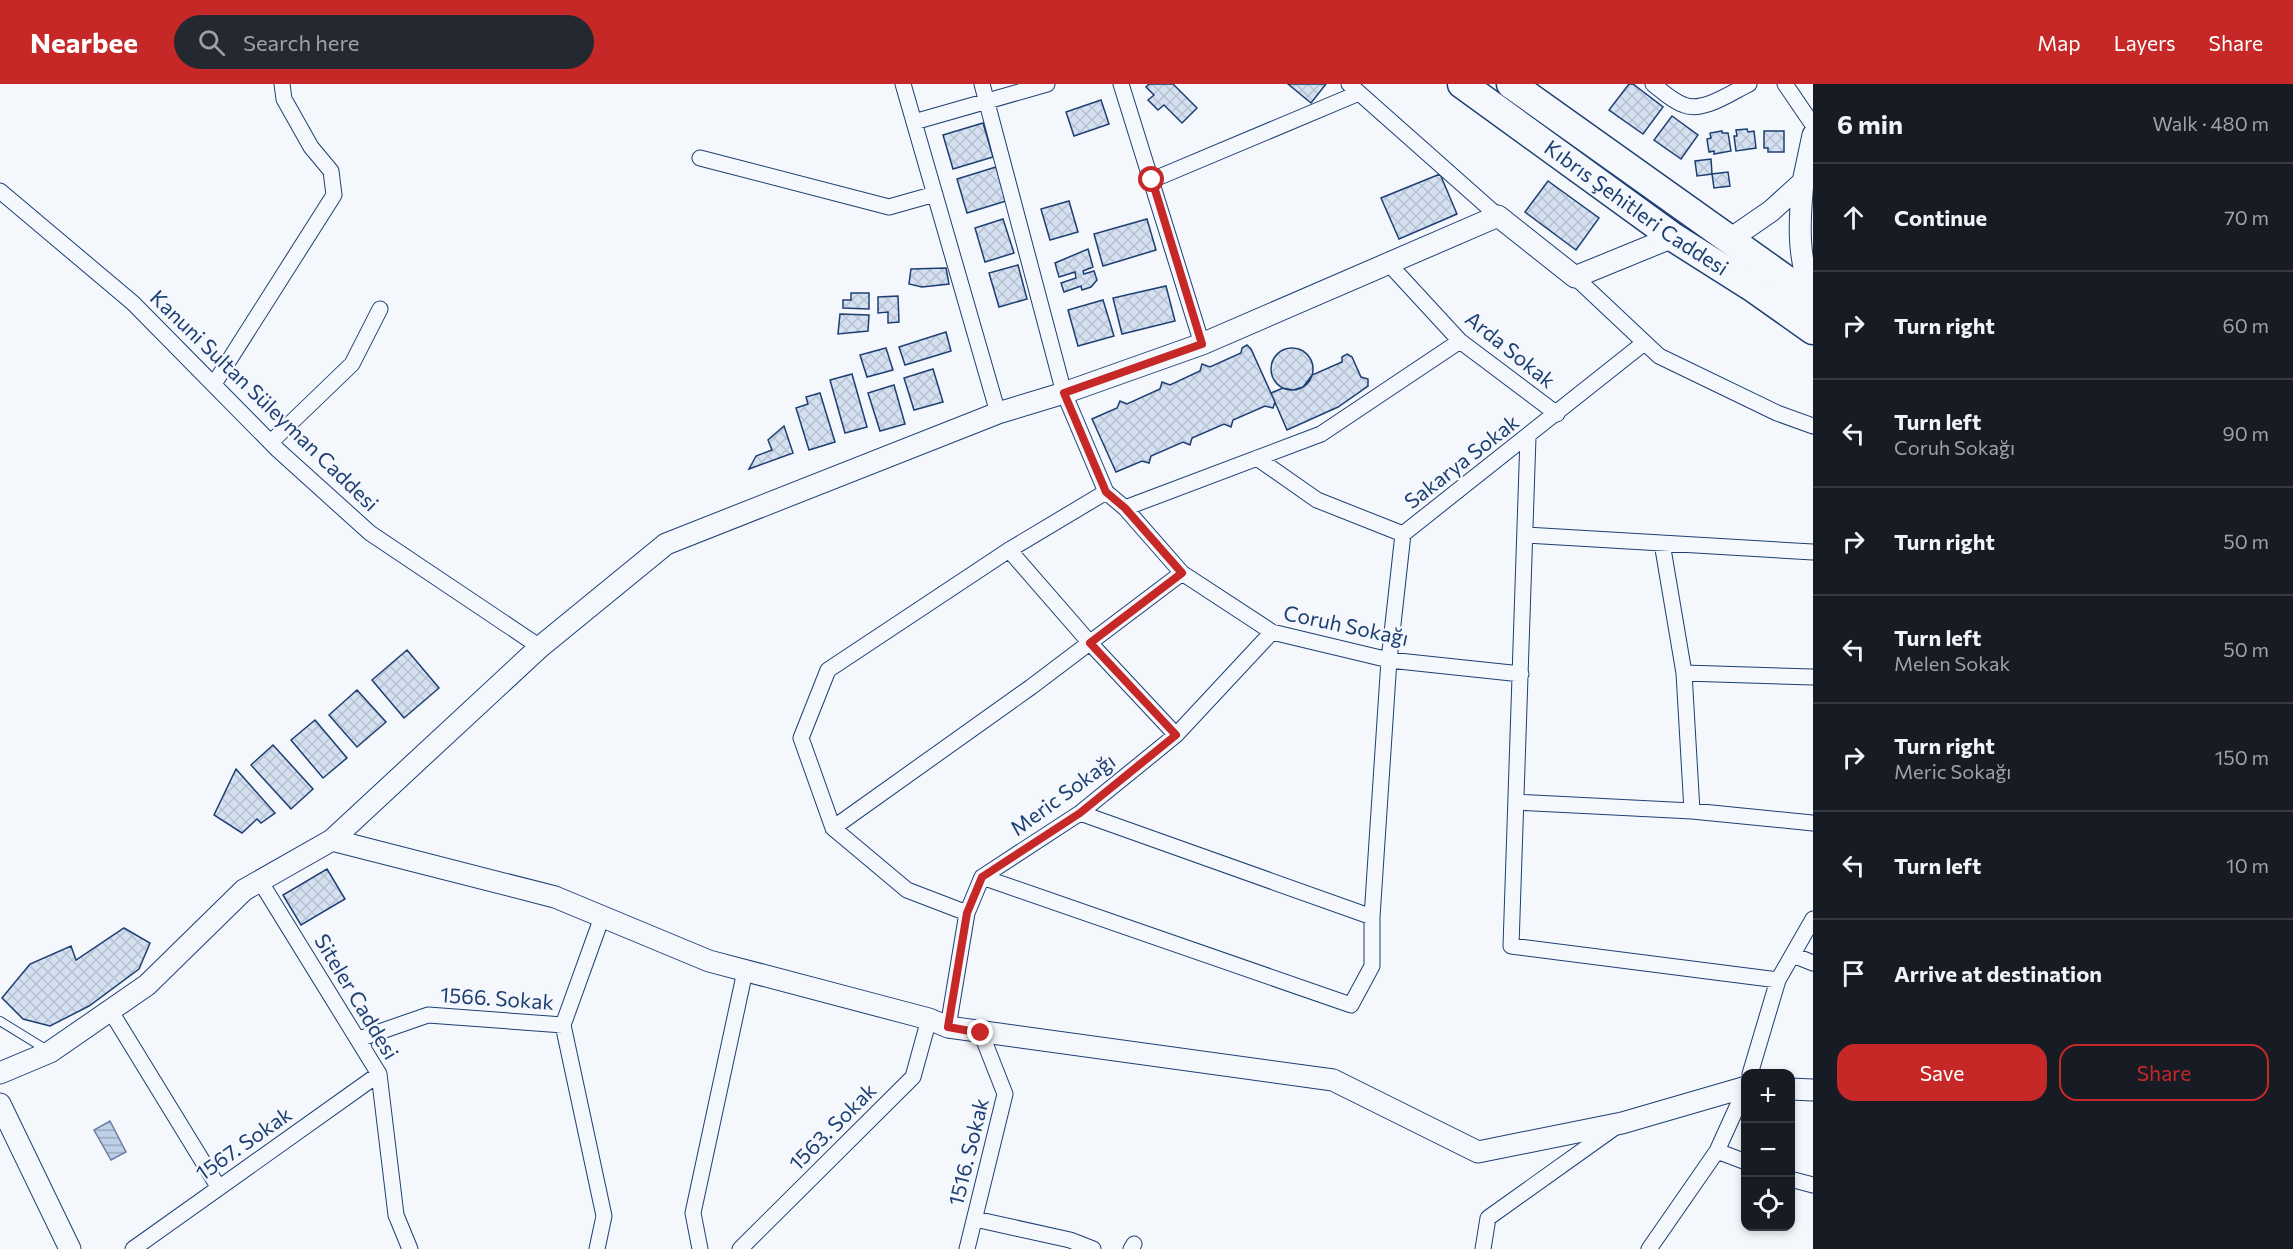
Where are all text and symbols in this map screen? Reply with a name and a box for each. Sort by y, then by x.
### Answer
search box [174,15,594,69]
text: Nearbee [30,25,138,59]
icon: search [195,26,228,59]
text: Search here [243,29,359,56]
text: Map [2037,30,2081,55]
text: Layers [2114,30,2176,55]
text: Share [2209,30,2263,55]
text: 6 min [1837,108,1903,139]
text: Walk · 480 m [2152,111,2269,135]
street label: Kıbrıs Şehitleri Caddesi [1540,134,1733,280]
route start [1138,166,1164,192]
icon: ahead [1837,201,1870,234]
text: Continue [1894,204,1987,231]
text: 70 m [2224,205,2269,229]
street label: Kanuni Sultan Süleyman Caddesi [146,284,384,516]
street label: Arda Sokak [1461,305,1561,393]
icon: right [1837,309,1870,342]
text: Turn right [1894,312,1995,339]
text: 60 m [2223,313,2269,337]
street label: Sakarya Sokak [1399,408,1523,513]
text: Turn left [1894,408,1981,435]
icon: left [1837,417,1870,450]
text: 90 m [2223,421,2269,445]
text: Coruh Sokağı [1894,435,2015,459]
icon: right [1837,525,1870,558]
text: Turn right [1894,528,1995,555]
text: 50 m [2223,529,2269,553]
street label: Coruh Sokağı [1282,599,1411,650]
text: Turn left [1894,624,1981,651]
icon: left [1837,633,1870,666]
text: 50 m [2223,637,2269,661]
text: Melen Sokak [1894,651,2010,675]
text: Turn right [1894,732,1995,759]
icon: right [1837,741,1870,774]
text: 150 m [2215,745,2269,769]
street label: Meric Sokağı [1005,747,1119,840]
text: Meric Sokağı [1894,759,2011,783]
icon: left [1837,849,1870,882]
text: Turn left [1894,852,1981,879]
text: 10 m [2226,853,2269,877]
street label: Siteler Caddesi [310,929,404,1063]
icon: arrive [1837,957,1870,990]
text: Arrive at destination [1894,960,2102,987]
street label: 1566. Sokak [439,981,555,1014]
route end [967,1019,993,1045]
button: Save [1837,1044,2047,1101]
button: Share [2059,1044,2269,1101]
map controls [1741,1069,1795,1231]
button: + [1741,1069,1795,1123]
street label: 1563. Sokak [783,1077,881,1175]
street label: 1516. Sokak [942,1095,993,1208]
street label: 1567. Sokak [191,1101,296,1185]
button: − [1741,1123,1795,1177]
button: locate [1741,1177,1795,1231]

